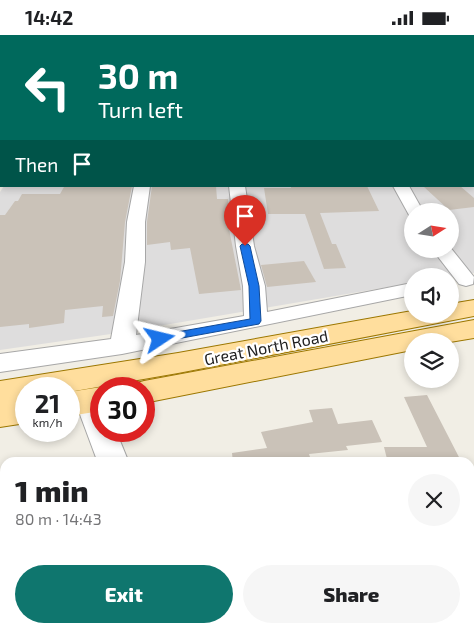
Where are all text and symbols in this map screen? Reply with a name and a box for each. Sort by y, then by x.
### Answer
text: 14:42 [25,6,73,29]
text: 30 m [98,54,178,96]
icon: left [15,55,80,120]
text: Turn left [98,96,183,122]
icon: arrive [68,150,96,178]
text: Then [15,153,58,176]
pin [224,195,266,246]
icon: arrive [231,202,259,230]
north arrow [404,203,459,257]
map controls [404,203,459,388]
button: sound [404,268,459,323]
position arrow [133,312,185,364]
street label: Great North Road [202,326,330,368]
button: layers [404,333,459,388]
speed limit sign: 30 [90,377,155,442]
text: 21 [35,388,60,418]
text: km/h [33,415,62,429]
text: 1 min [15,472,89,508]
button: close [408,474,460,526]
text: 80 m · 14:43 [15,509,102,528]
button: Exit [15,565,233,623]
button: Share [243,565,460,623]

